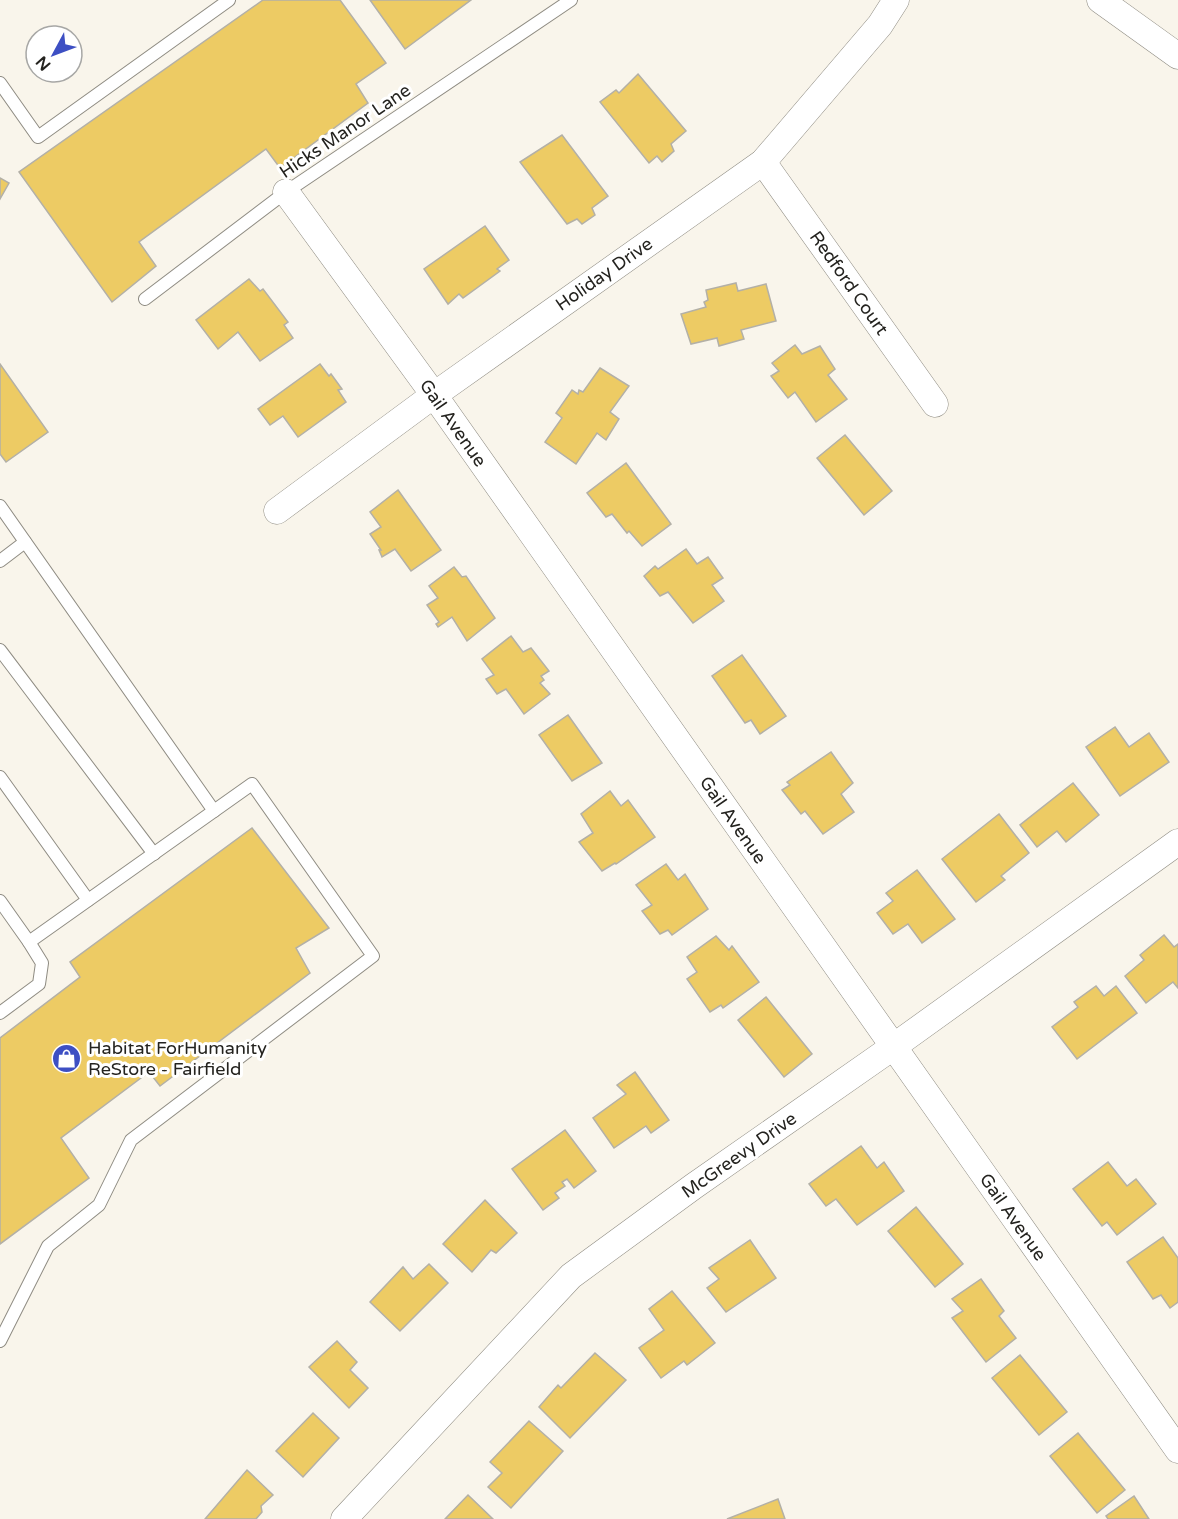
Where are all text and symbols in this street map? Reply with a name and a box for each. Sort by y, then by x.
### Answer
north arrow [24,24,84,84]
text: N [32,52,55,75]
street label: Hicks Manor Lane [275,79,415,183]
street label: Redford Court [805,227,893,339]
street label: Holiday Drive [551,233,657,315]
street label: Gail Avenue [415,375,491,471]
street label: Gail Avenue [695,772,771,868]
place label: Habitat ForHumanity ReStore - Fairfield [88,1037,267,1080]
shop icon: Habitat ForHumanity ReStore - Fairfield [51,1042,83,1074]
street label: McGreevy Drive [677,1107,801,1203]
street label: Gail Avenue [975,1169,1051,1265]

